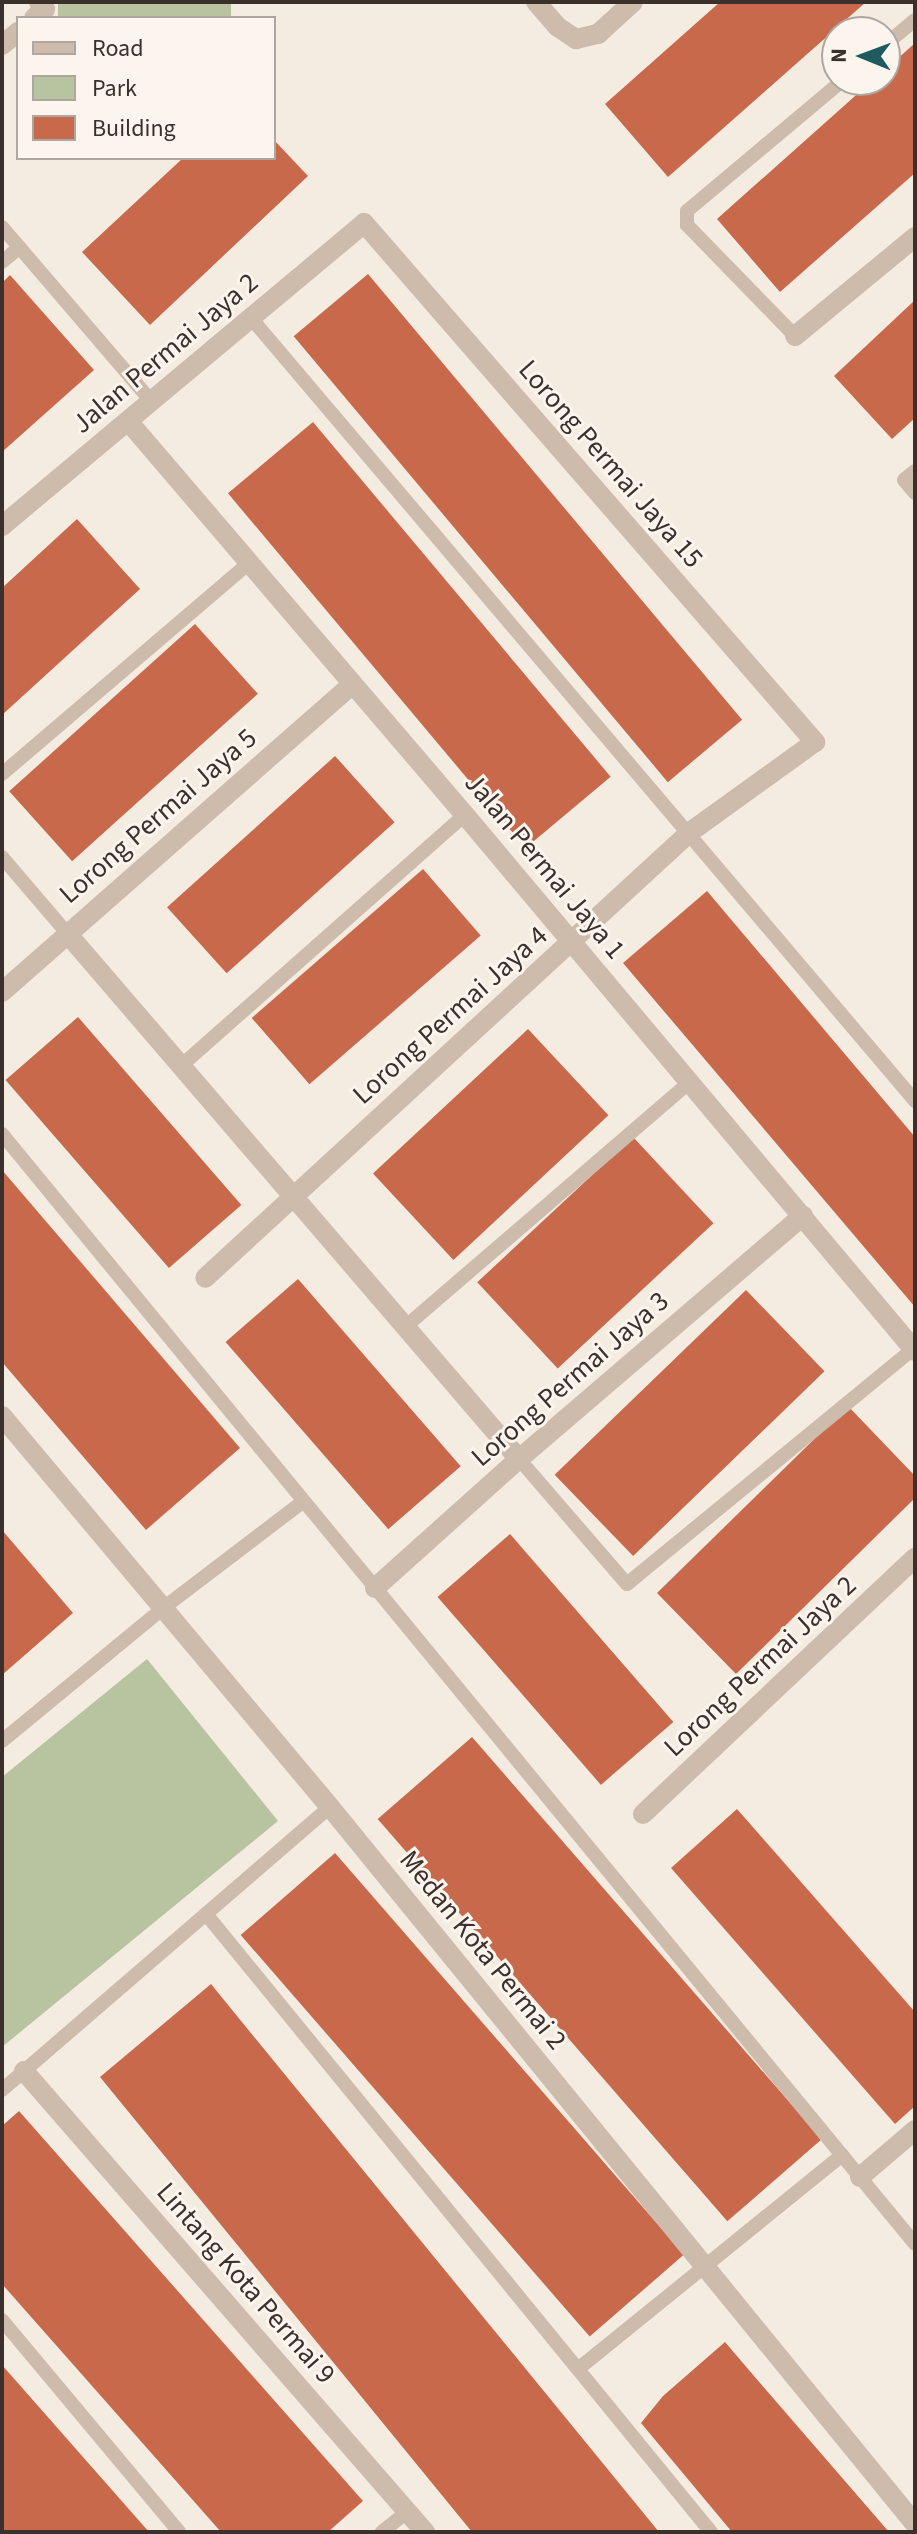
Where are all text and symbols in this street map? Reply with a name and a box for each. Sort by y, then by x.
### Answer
legend [16,16,276,160]
north arrow [821,16,901,96]
text: Road [92,31,144,66]
text: N [823,48,855,63]
text: Park [92,71,137,106]
text: Building [92,111,176,146]
street label: Jalan Permai Jaya 2 [65,266,265,440]
street label: Lorong Permai Jaya 15 [512,353,710,575]
street label: Lorong Permai Jaya 5 [53,721,263,911]
street label: Jalan Permai Jaya 1 [458,766,632,966]
street label: Lorong Permai Jaya 4 [346,919,554,1111]
street label: Lorong Permai Jaya 3 [465,1284,675,1474]
street label: Lorong Permai Jaya 2 [657,1568,863,1764]
street label: Medan Kota Permai 2 [392,1844,574,2056]
street label: Lintang Kota Permai 9 [149,2176,343,2390]

